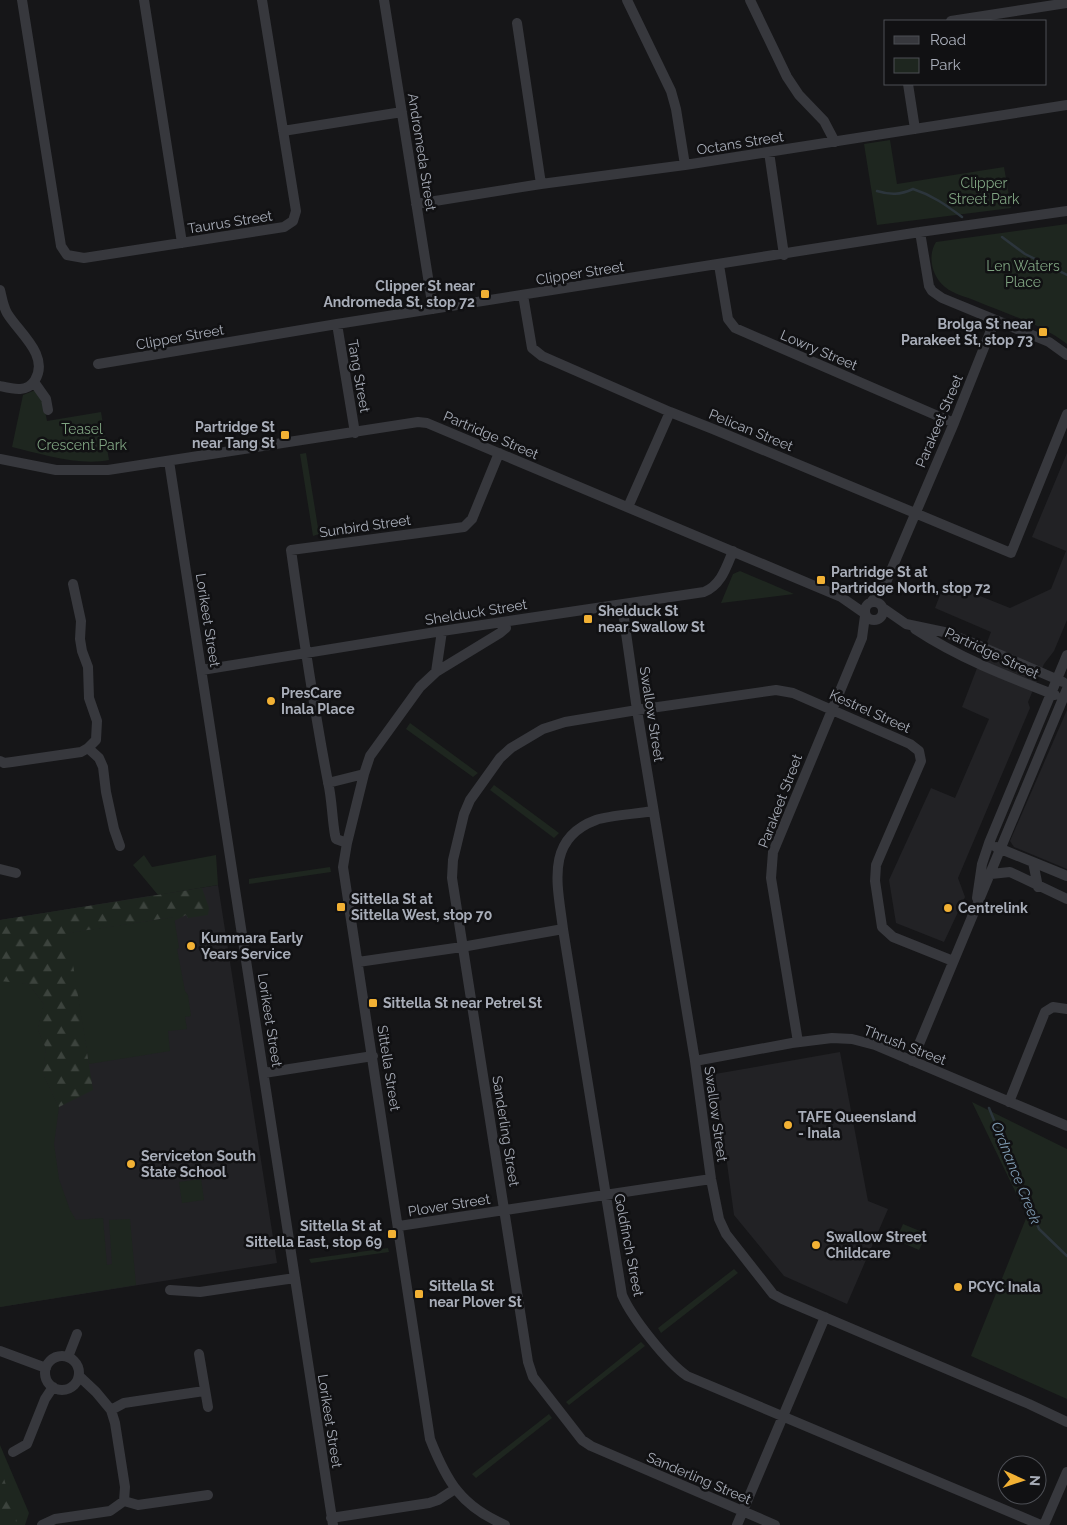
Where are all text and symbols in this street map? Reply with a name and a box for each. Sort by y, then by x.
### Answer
legend [884,20,1047,85]
text: Road [930,31,966,49]
text: Park [930,56,961,74]
street label: Andromeda Street [405,92,439,212]
street label: Octans Street [695,128,785,158]
park label: Clipper Street Park [949,175,1020,207]
street label: Taurus Street [187,207,274,237]
street label: Clipper Street [535,258,625,288]
park label: Len Waters Place [986,258,1060,290]
place label: Clipper St near Andromeda St, stop 72 [323,278,476,310]
marker: Clipper St near Andromeda St, stop 72 [479,288,491,300]
place label: Brolga St near Parakeet St, stop 73 [901,316,1034,348]
street label: Clipper Street [135,321,225,353]
marker: Brolga St near Parakeet St, stop 73 [1037,326,1049,338]
street label: Lowry Street [778,327,860,373]
street label: Tang Street [345,338,373,414]
street label: Parakeet Street [912,372,966,470]
street label: Pelican Street [707,406,796,454]
street label: Partridge Street [441,408,541,462]
place label: Partridge St near Tang St [192,419,276,451]
park label: Teasel Crescent Park [37,421,128,453]
marker: Partridge St near Tang St [279,429,291,441]
street label: Sunbird Street [318,512,412,540]
place label: Partridge St at Partridge North, stop 72 [831,564,991,596]
street label: Lorikeet Street [193,572,223,668]
marker: Partridge St at Partridge North, stop 72 [815,574,827,586]
street label: Shelduck Street [424,596,529,628]
place label: Shelduck St near Swallow St [598,603,706,635]
marker: Shelduck St near Swallow St [582,613,594,625]
street label: Partridge Street [942,624,1042,682]
street label: Swallow Street [637,665,667,763]
place label: PresCare Inala Place [281,685,355,717]
street label: Kestrel Street [827,686,913,736]
marker: PresCare Inala Place [265,695,277,707]
street label: Parakeet Street [755,752,805,850]
place label: Sittella St at Sittella West, stop 70 [351,891,492,923]
place label: Centrelink [958,900,1028,916]
marker: Sittella St at Sittella West, stop 70 [335,901,347,913]
marker: Centrelink [942,902,954,914]
place label: Kummara Early Years Service [201,930,304,962]
marker: Kummara Early Years Service [185,940,197,952]
street label: Lorikeet Street [255,972,285,1068]
place label: Sittella St near Petrel St [383,995,543,1011]
marker: Sittella St near Petrel St [367,997,379,1009]
street label: Thrush Street [861,1022,949,1068]
street label: Sittella Street [374,1024,404,1112]
street label: Swallow Street [701,1065,731,1163]
street label: Sanderling Street [489,1074,523,1188]
place label: TAFE Queensland - Inala [798,1109,916,1141]
marker: TAFE Queensland - Inala [782,1119,794,1131]
water label: Ordnance Creek [987,1119,1045,1227]
place label: Serviceton South State School [141,1148,256,1180]
marker: Serviceton South State School [125,1158,137,1170]
street label: Plover Street [407,1191,492,1219]
street label: Goldfinch Street [611,1192,647,1298]
place label: Sittella St at Sittella East, stop 69 [246,1218,383,1250]
marker: Sittella St at Sittella East, stop 69 [386,1228,398,1240]
place label: Swallow Street Childcare [826,1229,928,1261]
marker: Swallow Street Childcare [810,1239,822,1251]
place label: Sittella St near Plover St [429,1278,522,1310]
place label: PCYC Inala [968,1279,1041,1295]
marker: PCYC Inala [952,1281,964,1293]
marker: Sittella St near Plover St [413,1288,425,1300]
street label: Lorikeet Street [315,1373,345,1469]
street label: Sanderling Street [644,1449,754,1507]
north arrow [997,1455,1047,1505]
text: N [1027,1475,1043,1486]

